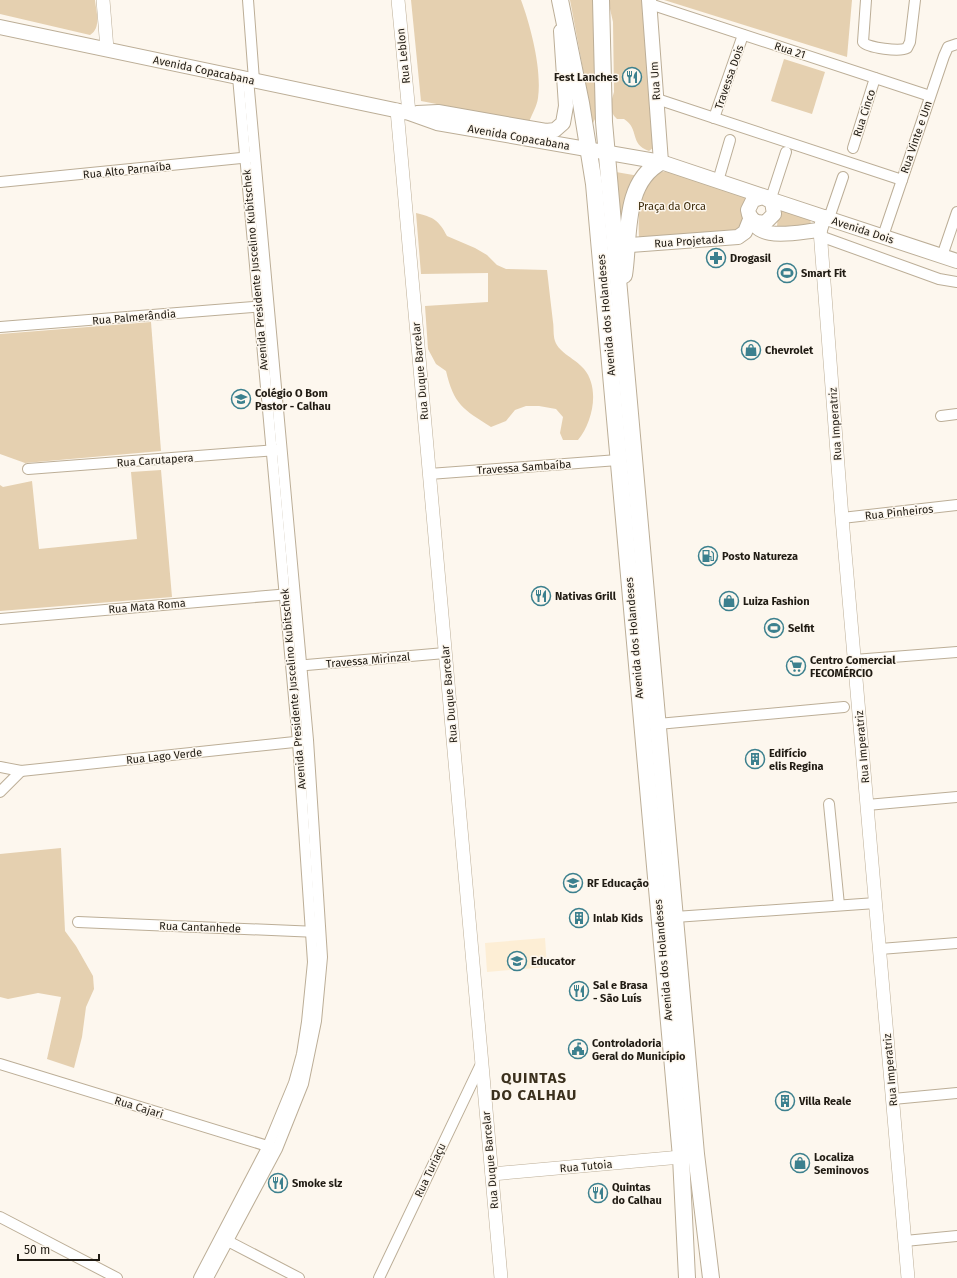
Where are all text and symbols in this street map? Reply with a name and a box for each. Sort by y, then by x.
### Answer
street label: Rua Leblon [394,28,413,84]
street label: Rua 21 [773,39,807,62]
street label: Travessa Dois [712,43,747,111]
street label: Avenida Copacabana [152,53,256,88]
street label: Rua Um [648,61,663,101]
restaurant icon: Fest Lanches [621,66,643,88]
place label: Fest Lanches [554,71,619,84]
street label: Rua Cinco [851,88,878,139]
street label: Rua Vinte e Um [898,99,935,175]
street label: Avenida Copacabana [467,122,571,153]
street label: Rua Alto Parnaíba [82,159,172,182]
street label: Avenida Presidente Juscelino Kubitschek [240,169,271,371]
park label: Praça da Orca [638,200,706,213]
street label: Avenida Dois [830,214,896,247]
street label: Rua Projetada [654,233,724,250]
pharmacy icon: Drogasil [705,247,727,269]
place label: Drogasil [730,252,772,265]
street label: Avenida dos Holandeses [595,254,618,376]
sports icon: Smart Fit [776,262,798,284]
place label: Smart Fit [801,267,847,280]
street label: Rua Palmerândia [92,307,177,328]
street label: Rua Duque Barcelar [410,321,431,421]
shop icon: Chevrolet [740,339,762,361]
place label: Chevrolet [765,344,814,357]
place label: Colégio O Bom Pastor - Calhau [255,387,331,413]
street label: Rua Imperatriz [826,387,845,461]
school or university icon: Colégio O Bom Pastor - Calhau [230,388,252,410]
street label: Rua Carutapera [116,451,194,470]
street label: Travessa Sambaíba [476,458,572,477]
street label: Rua Pinheiros [864,502,934,523]
fuel station icon: Posto Natureza [697,545,719,567]
place label: Posto Natureza [722,550,798,563]
street label: Avenida dos Holandeses [623,577,646,699]
restaurant icon: Nativas Grill [530,585,552,607]
street label: Avenida Presidente Juscelino Kubitschek [278,588,309,790]
place label: Nativas Grill [555,590,617,603]
shop icon: Luiza Fashion [718,590,740,612]
place label: Luiza Fashion [743,595,810,608]
street label: Rua Mata Roma [108,597,186,616]
sports icon: Selfit [763,617,785,639]
place label: Selfit [788,622,815,635]
street label: Rua Duque Barcelar [439,644,460,744]
street label: Travessa Mirinzal [325,650,411,671]
place label: Centro Comercial FECOMÉRCIO [810,654,896,680]
supermarket icon: Centro Comercial FECOMÉRCIO [785,655,807,677]
street label: Rua Imperatriz [853,710,872,784]
street label: Rua Lago Verde [125,746,203,767]
place label: Edifício elis Regina [769,747,824,773]
building icon: Edifício elis Regina [744,748,766,770]
school or university icon: RF Educação [562,872,584,894]
place label: RF Educação [587,877,650,890]
street label: Avenida dos Holandeses [652,899,675,1021]
building icon: Inlab Kids [568,907,590,929]
place label: Inlab Kids [593,912,644,925]
street label: Rua Cantanhede [159,920,241,935]
school or university icon: Educator [506,950,528,972]
place label: Educator [531,955,576,968]
place label: Sal e Brasa - São Luís [593,979,648,1005]
restaurant icon: Sal e Brasa - São Luís [568,980,590,1002]
street label: Rua Imperatriz [881,1033,900,1107]
place label: Controladoria Geral do Município [592,1037,686,1063]
public building icon: Controladoria Geral do Município [567,1038,589,1060]
district label: QUINTAS DO CALHAU [491,1069,577,1104]
building icon: Villa Reale [774,1090,796,1112]
street label: Rua Cajari [113,1094,165,1121]
place label: Villa Reale [798,1095,851,1108]
street label: Rua Duque Barcelar [480,1110,501,1210]
street label: Rua Turiaçu [412,1141,449,1199]
place label: Localiza Seminovos [814,1151,869,1177]
shop icon: Localiza Seminovos [789,1152,811,1174]
street label: Rua Tutoia [559,1158,613,1175]
restaurant icon: Smoke slz [267,1172,289,1194]
place label: Smoke slz [292,1177,342,1190]
place label: Quintas do Calhau [612,1181,662,1207]
restaurant icon: Quintas do Calhau [587,1182,609,1204]
scale bar [18,1236,99,1262]
text: 50 m [24,1243,50,1257]

